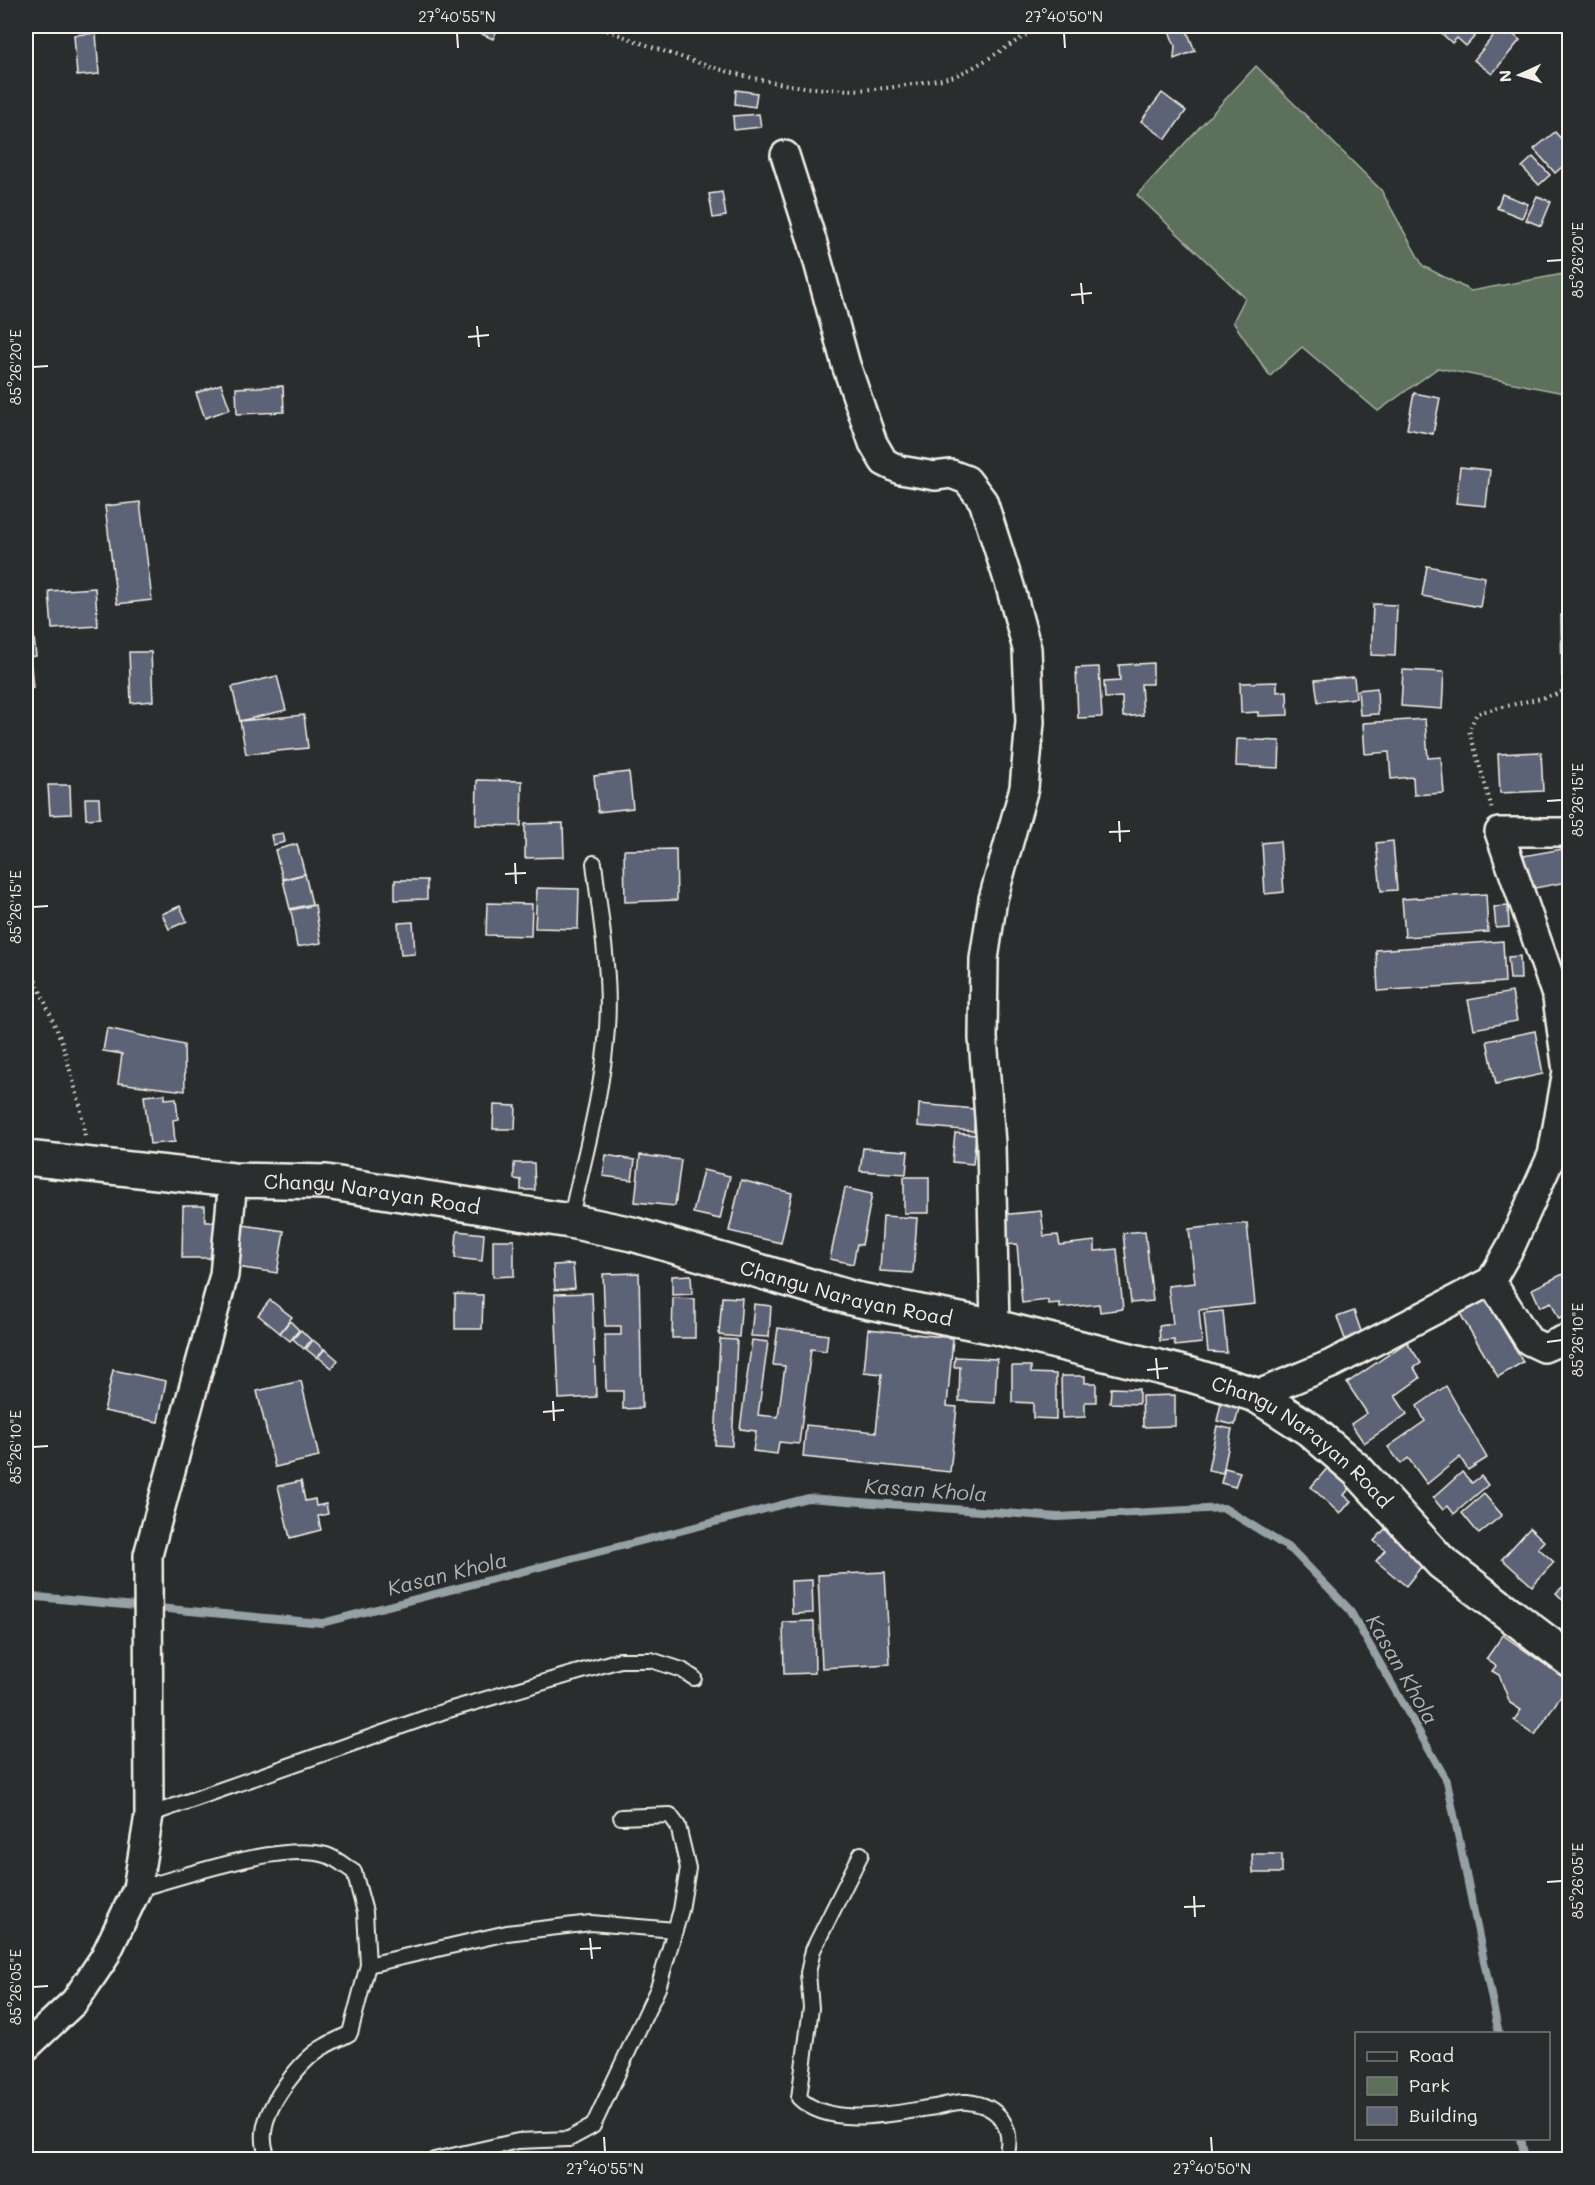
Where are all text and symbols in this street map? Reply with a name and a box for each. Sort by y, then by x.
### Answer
text: 27°40'55"N [418,6,496,26]
text: 27°40'50"N [1025,6,1103,26]
north arrow [1490,45,1550,105]
text: N [1494,69,1515,83]
text: 85°26'20"E [1567,222,1587,298]
text: 85°26'20"E [5,329,25,405]
text: 85°26'15"E [1567,763,1587,837]
text: 85°26'15"E [5,870,25,944]
street label: Changu Narayan Road [263,1168,482,1219]
street label: Changu Narayan Road [737,1253,955,1331]
text: 85°26'10"E [1567,1303,1587,1377]
street label: Changu Narayan Road [1209,1369,1398,1513]
text: 85°26'10"E [5,1410,25,1484]
water label: Kasan Khola [864,1471,988,1507]
water label: Kasan Khola [384,1545,510,1601]
water label: Kasan Khola [1361,1609,1445,1729]
text: 85°26'05"E [1567,1842,1587,1919]
text: 85°26'05"E [5,1948,25,2025]
legend [1355,2032,1550,2140]
text: Road [1409,2043,1454,2067]
text: Park [1409,2073,1450,2097]
text: Building [1409,2103,1477,2127]
text: 27°40'55"N [566,2158,644,2178]
text: 27°40'50"N [1173,2158,1251,2178]

